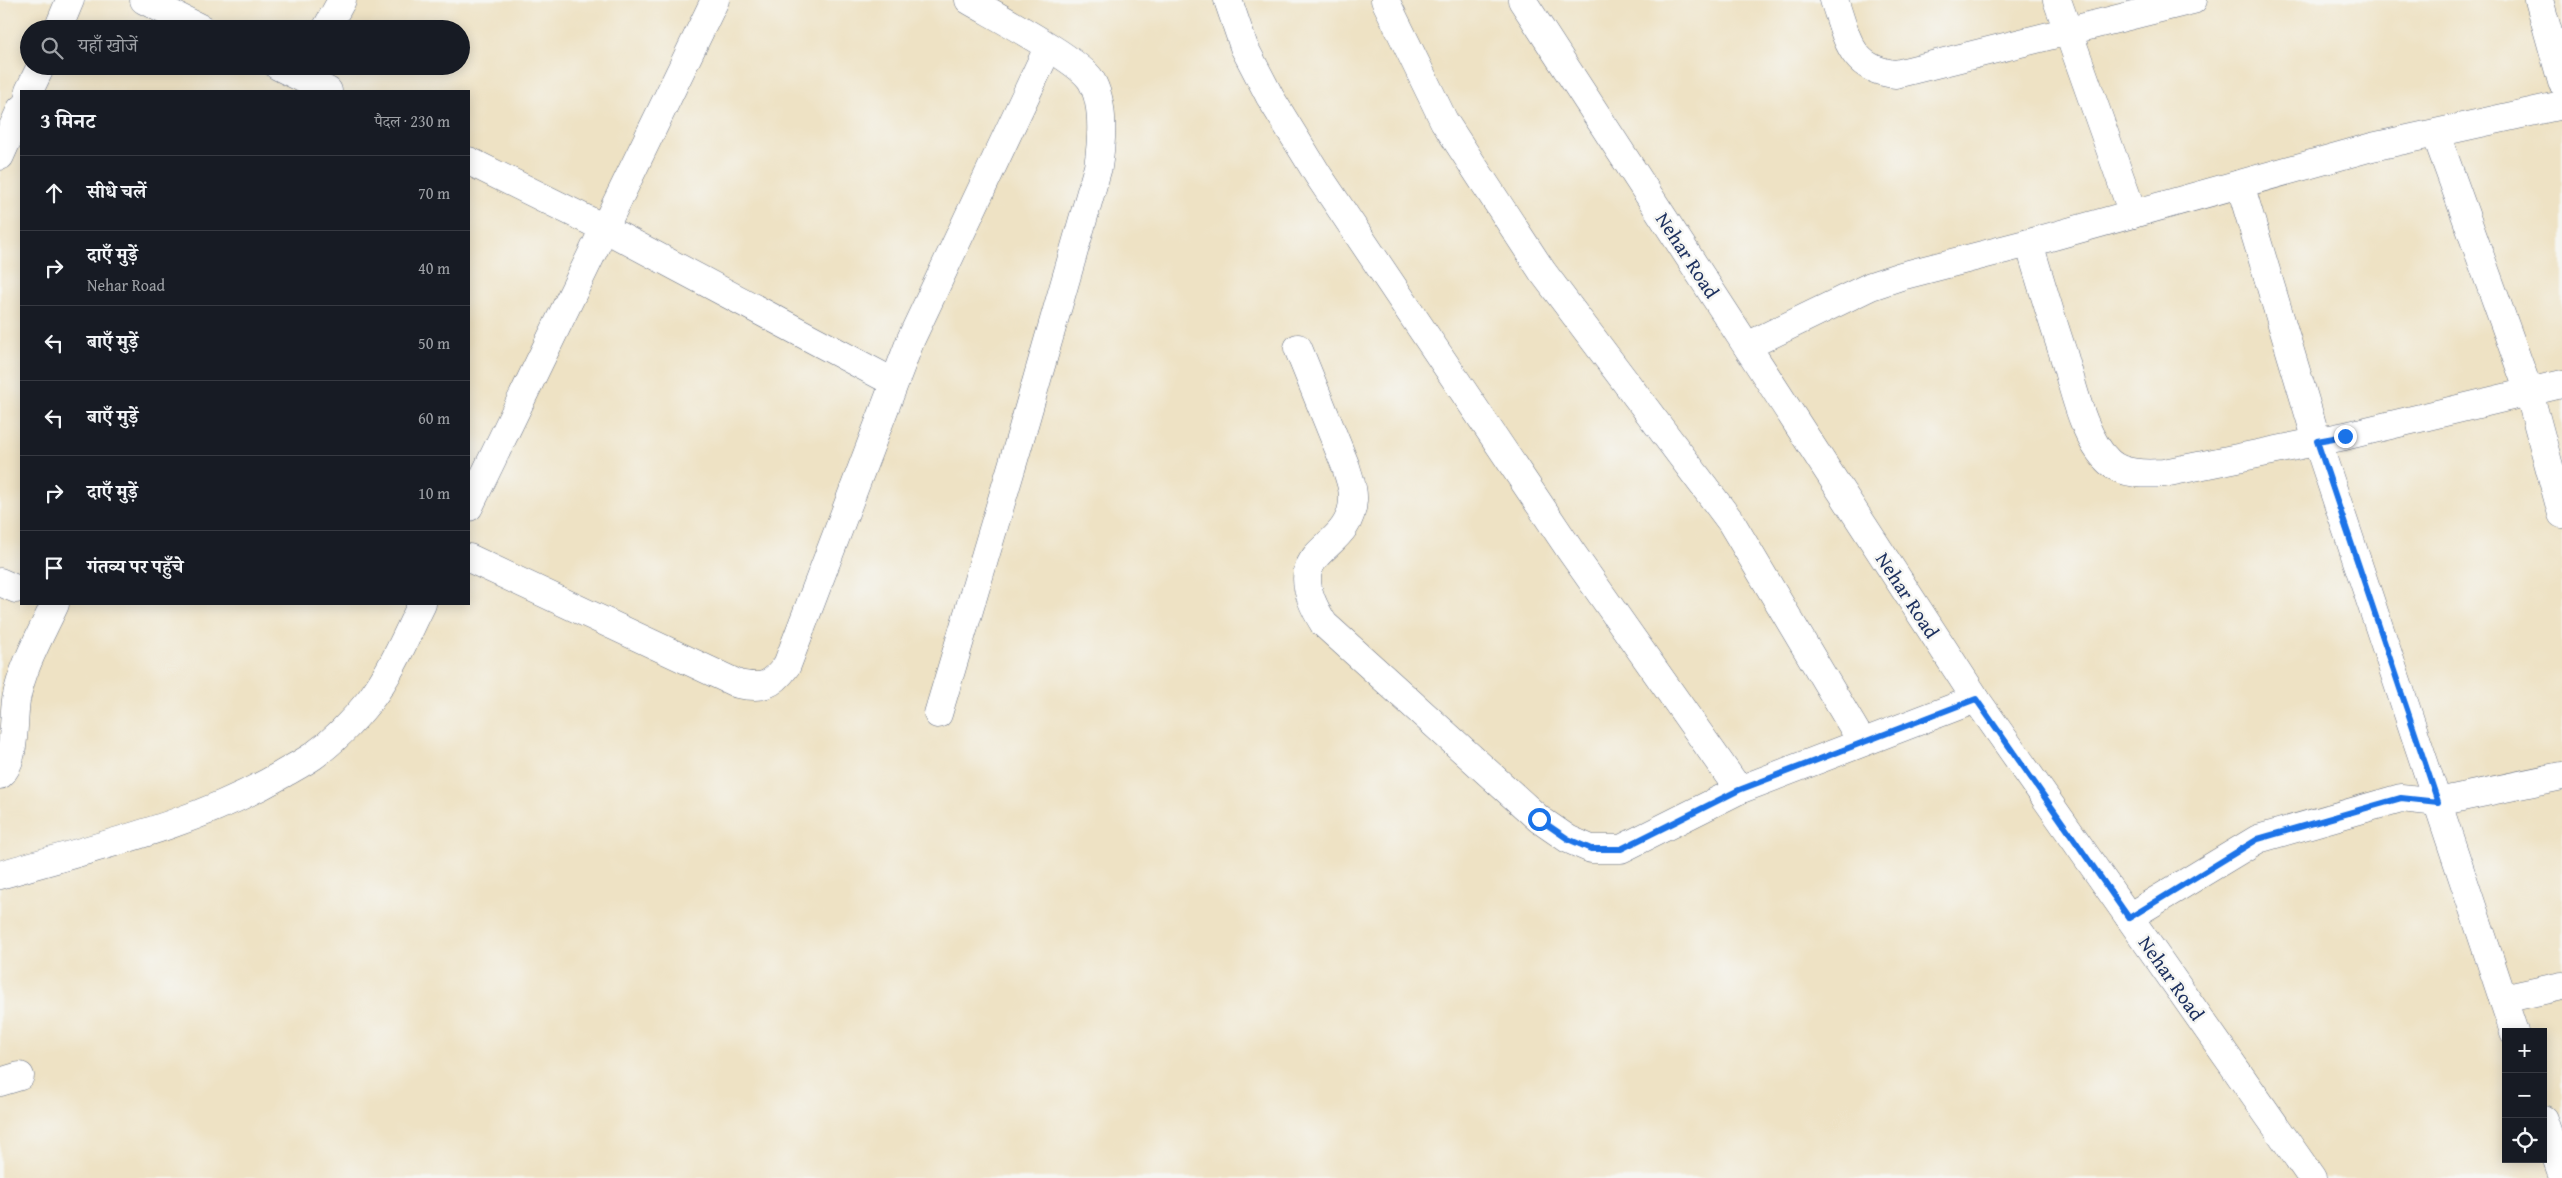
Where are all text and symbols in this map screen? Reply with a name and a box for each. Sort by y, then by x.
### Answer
search box [20,20,470,75]
text: यहाँ खोजें [78,31,138,59]
icon: search [38,34,66,62]
text: 3 मिनट [40,105,95,136]
text: पैदल · 230 m [374,109,450,133]
text: सीधे चलें [87,177,146,205]
icon: ahead [40,179,68,207]
text: 70 m [418,181,450,205]
street label: Nehar Road [1649,206,1727,304]
text: दाएँ मुड़ें [87,240,138,268]
icon: right [40,254,68,282]
text: 40 m [418,256,450,280]
text: Nehar Road [87,273,165,297]
text: बाएँ मुड़ें [87,327,138,355]
icon: left [40,329,68,357]
text: 50 m [418,331,450,355]
text: बाएँ मुड़ें [87,402,138,430]
icon: left [40,404,68,432]
text: 60 m [418,406,450,430]
route end [2334,425,2357,448]
text: दाएँ मुड़ें [87,477,138,505]
icon: right [40,479,68,507]
text: 10 m [418,481,450,505]
street label: Nehar Road [1869,546,1947,644]
text: गंतव्य पर पहुँचे [87,552,183,580]
icon: arrive [40,554,68,582]
route start [1528,808,1551,831]
street label: Nehar Road [2132,930,2212,1027]
map controls [2502,1028,2547,1163]
button: + [2502,1028,2547,1073]
button: − [2502,1073,2547,1118]
button: locate [2502,1118,2547,1163]

